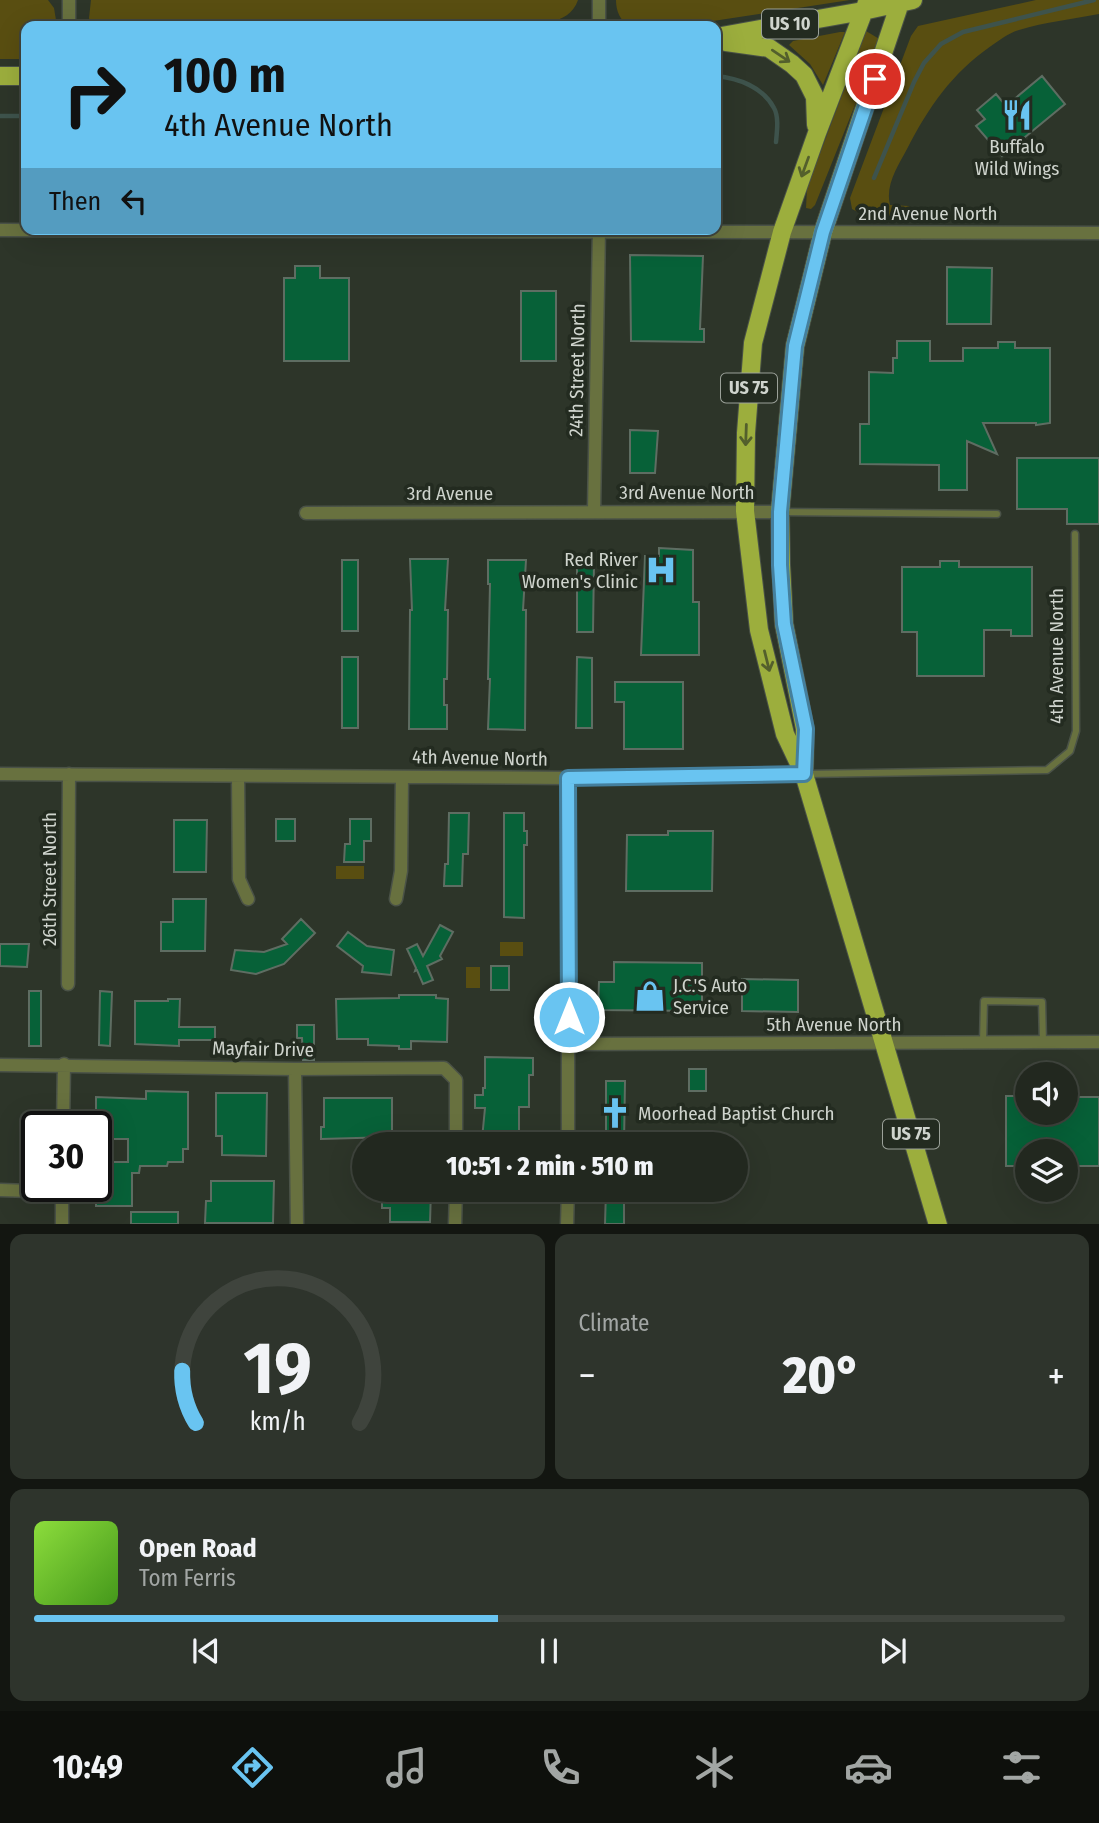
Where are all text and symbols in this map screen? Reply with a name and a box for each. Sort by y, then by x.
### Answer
road number: US 10 [762,9,818,38]
text: 100 m [164,46,286,105]
icon: right [49,49,140,140]
one-way arrow [771,49,790,63]
pin [845,49,905,109]
icon: arrive [856,60,894,98]
restaurant icon: Buffalo Wild Wings [1000,98,1034,132]
text: 4th Avenue North [164,106,393,144]
place label: Buffalo Wild Wings [975,135,1059,180]
one-way arrow [798,155,810,177]
icon: left [115,182,153,220]
text: Then [49,186,101,217]
street label: 2nd Avenue North [859,202,998,225]
street label: 24th Street North [564,303,590,437]
road number: US 75 [721,374,777,402]
one-way arrow [739,424,752,447]
street label: 3rd Avenue North [619,481,755,504]
street label: 3rd Avenue [407,482,493,505]
place label: Red River Women's Clinic [522,548,638,593]
hospital icon: Red River Women's Clinic [644,553,678,587]
street label: 4th Avenue North [1045,588,1068,724]
one-way arrow [761,649,774,672]
street label: 4th Avenue North [412,745,548,771]
street label: 26th Street North [38,812,61,946]
place label: J.C.'S Auto Service [673,974,747,1019]
shop icon: J.C.'S Auto Service [633,979,667,1013]
position arrow [532,980,606,1054]
street label: 5th Avenue North [766,1013,902,1036]
street label: Mayfair Drive [212,1037,314,1061]
map controls [1015,1062,1078,1202]
button: sound [1015,1062,1078,1125]
church icon: Moorhead Baptist Church [598,1096,632,1130]
place label: Moorhead Baptist Church [638,1102,835,1125]
speed limit sign: 30 [21,1111,112,1202]
road number: US 75 [883,1120,939,1148]
button: layers [1015,1139,1078,1202]
text: 10:51 · 2 min · 510 m [446,1151,654,1182]
text: Climate [579,1309,649,1337]
text: 19 [243,1325,311,1412]
text: 20° [783,1344,860,1407]
text: − [579,1353,596,1399]
text: + [1048,1353,1065,1399]
text: km/h [249,1406,305,1436]
text: Open Road [139,1533,257,1564]
text: Tom Ferris [139,1564,236,1592]
icon: previous [187,1632,225,1670]
icon: pause [530,1632,568,1670]
icon: next [874,1632,912,1670]
icon: directions [228,1743,277,1792]
icon: music [382,1743,431,1792]
icon: phone [536,1743,585,1792]
icon: climate [690,1743,739,1792]
icon: car [844,1743,893,1792]
icon: filters [997,1743,1046,1792]
text: 10:49 [52,1748,123,1786]

